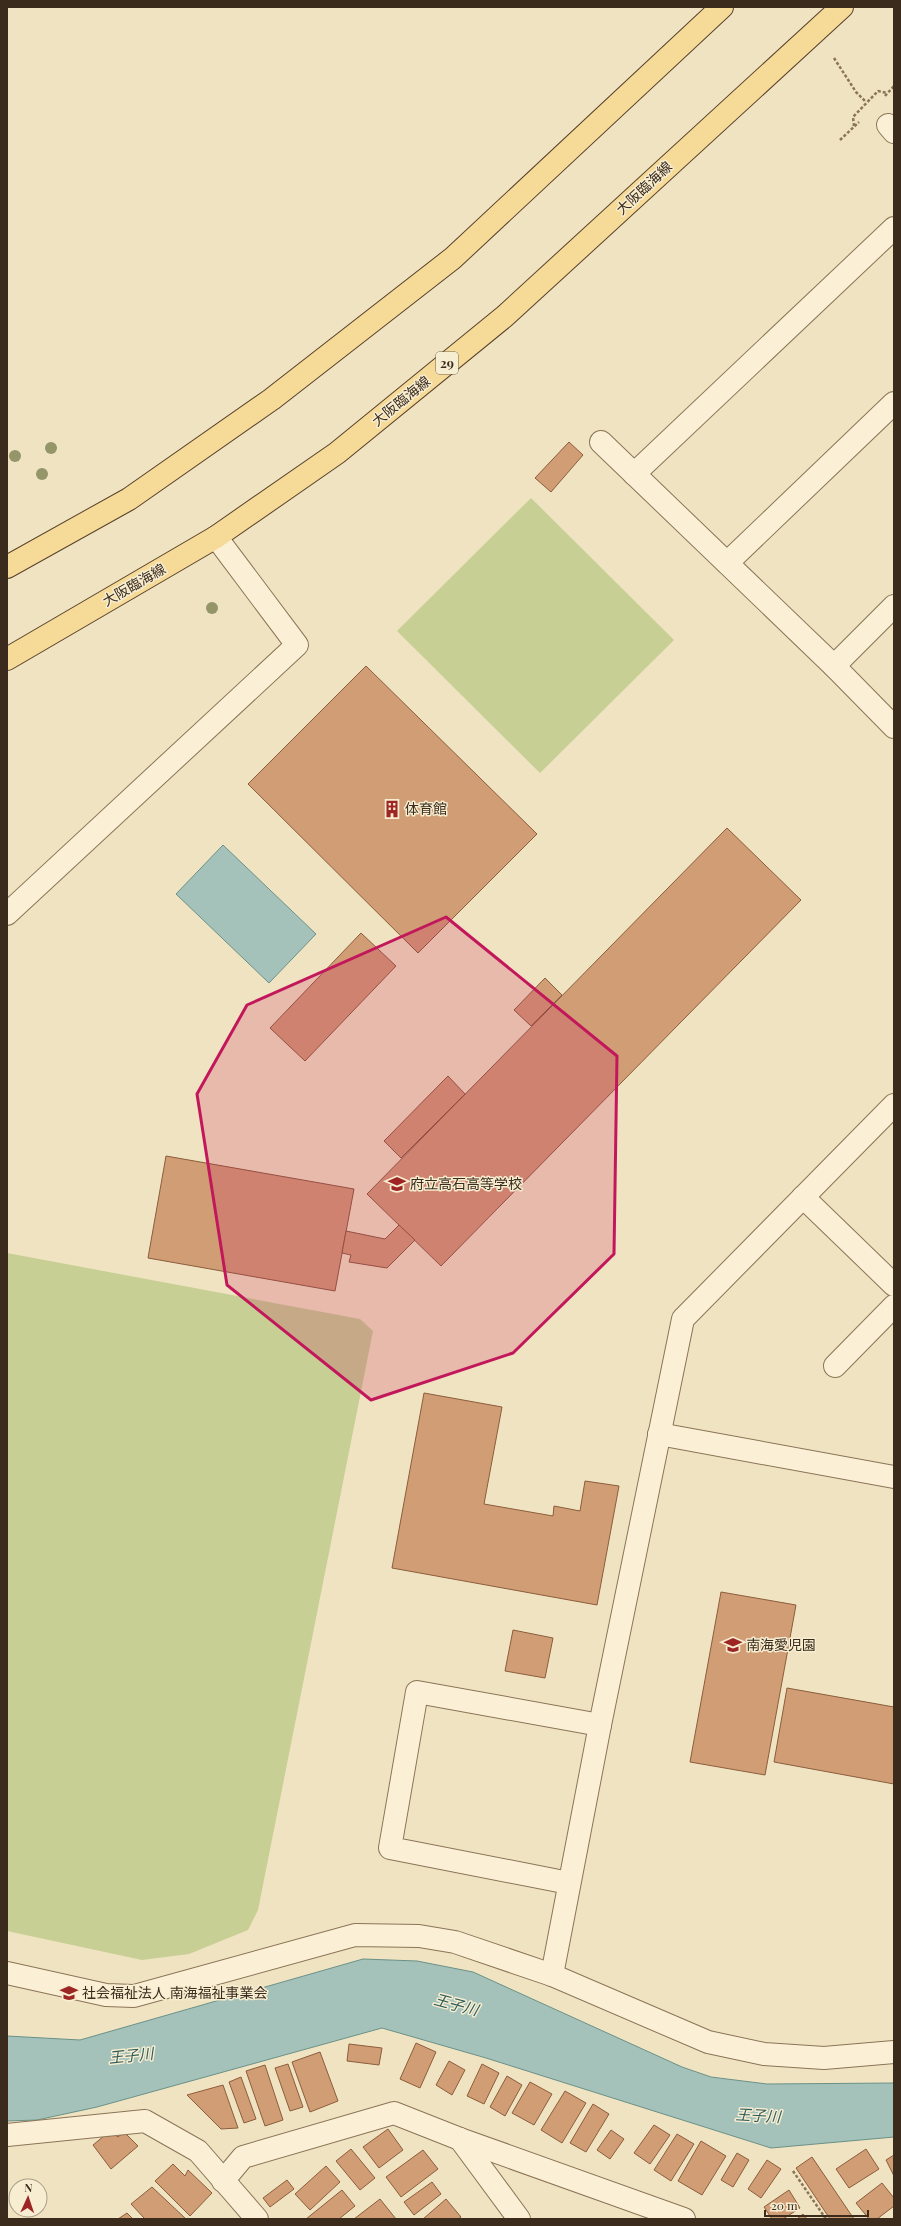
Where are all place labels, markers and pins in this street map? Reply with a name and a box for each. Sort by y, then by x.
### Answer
building icon: 体育館 [382,799,402,819]
place label: 体育館 [405,799,447,818]
school or university icon: 府立高石高等学校 [387,1174,407,1194]
place label: 府立高石高等学校 [410,1174,522,1193]
school or university icon: 南海愛児園 [723,1635,743,1655]
place label: 南海愛児園 [746,1635,816,1654]
school or university icon: 社会福祉法人 南海福祉事業会 [59,1983,79,2003]
place label: 社会福祉法人 南海福祉事業会 [82,1983,268,2002]

